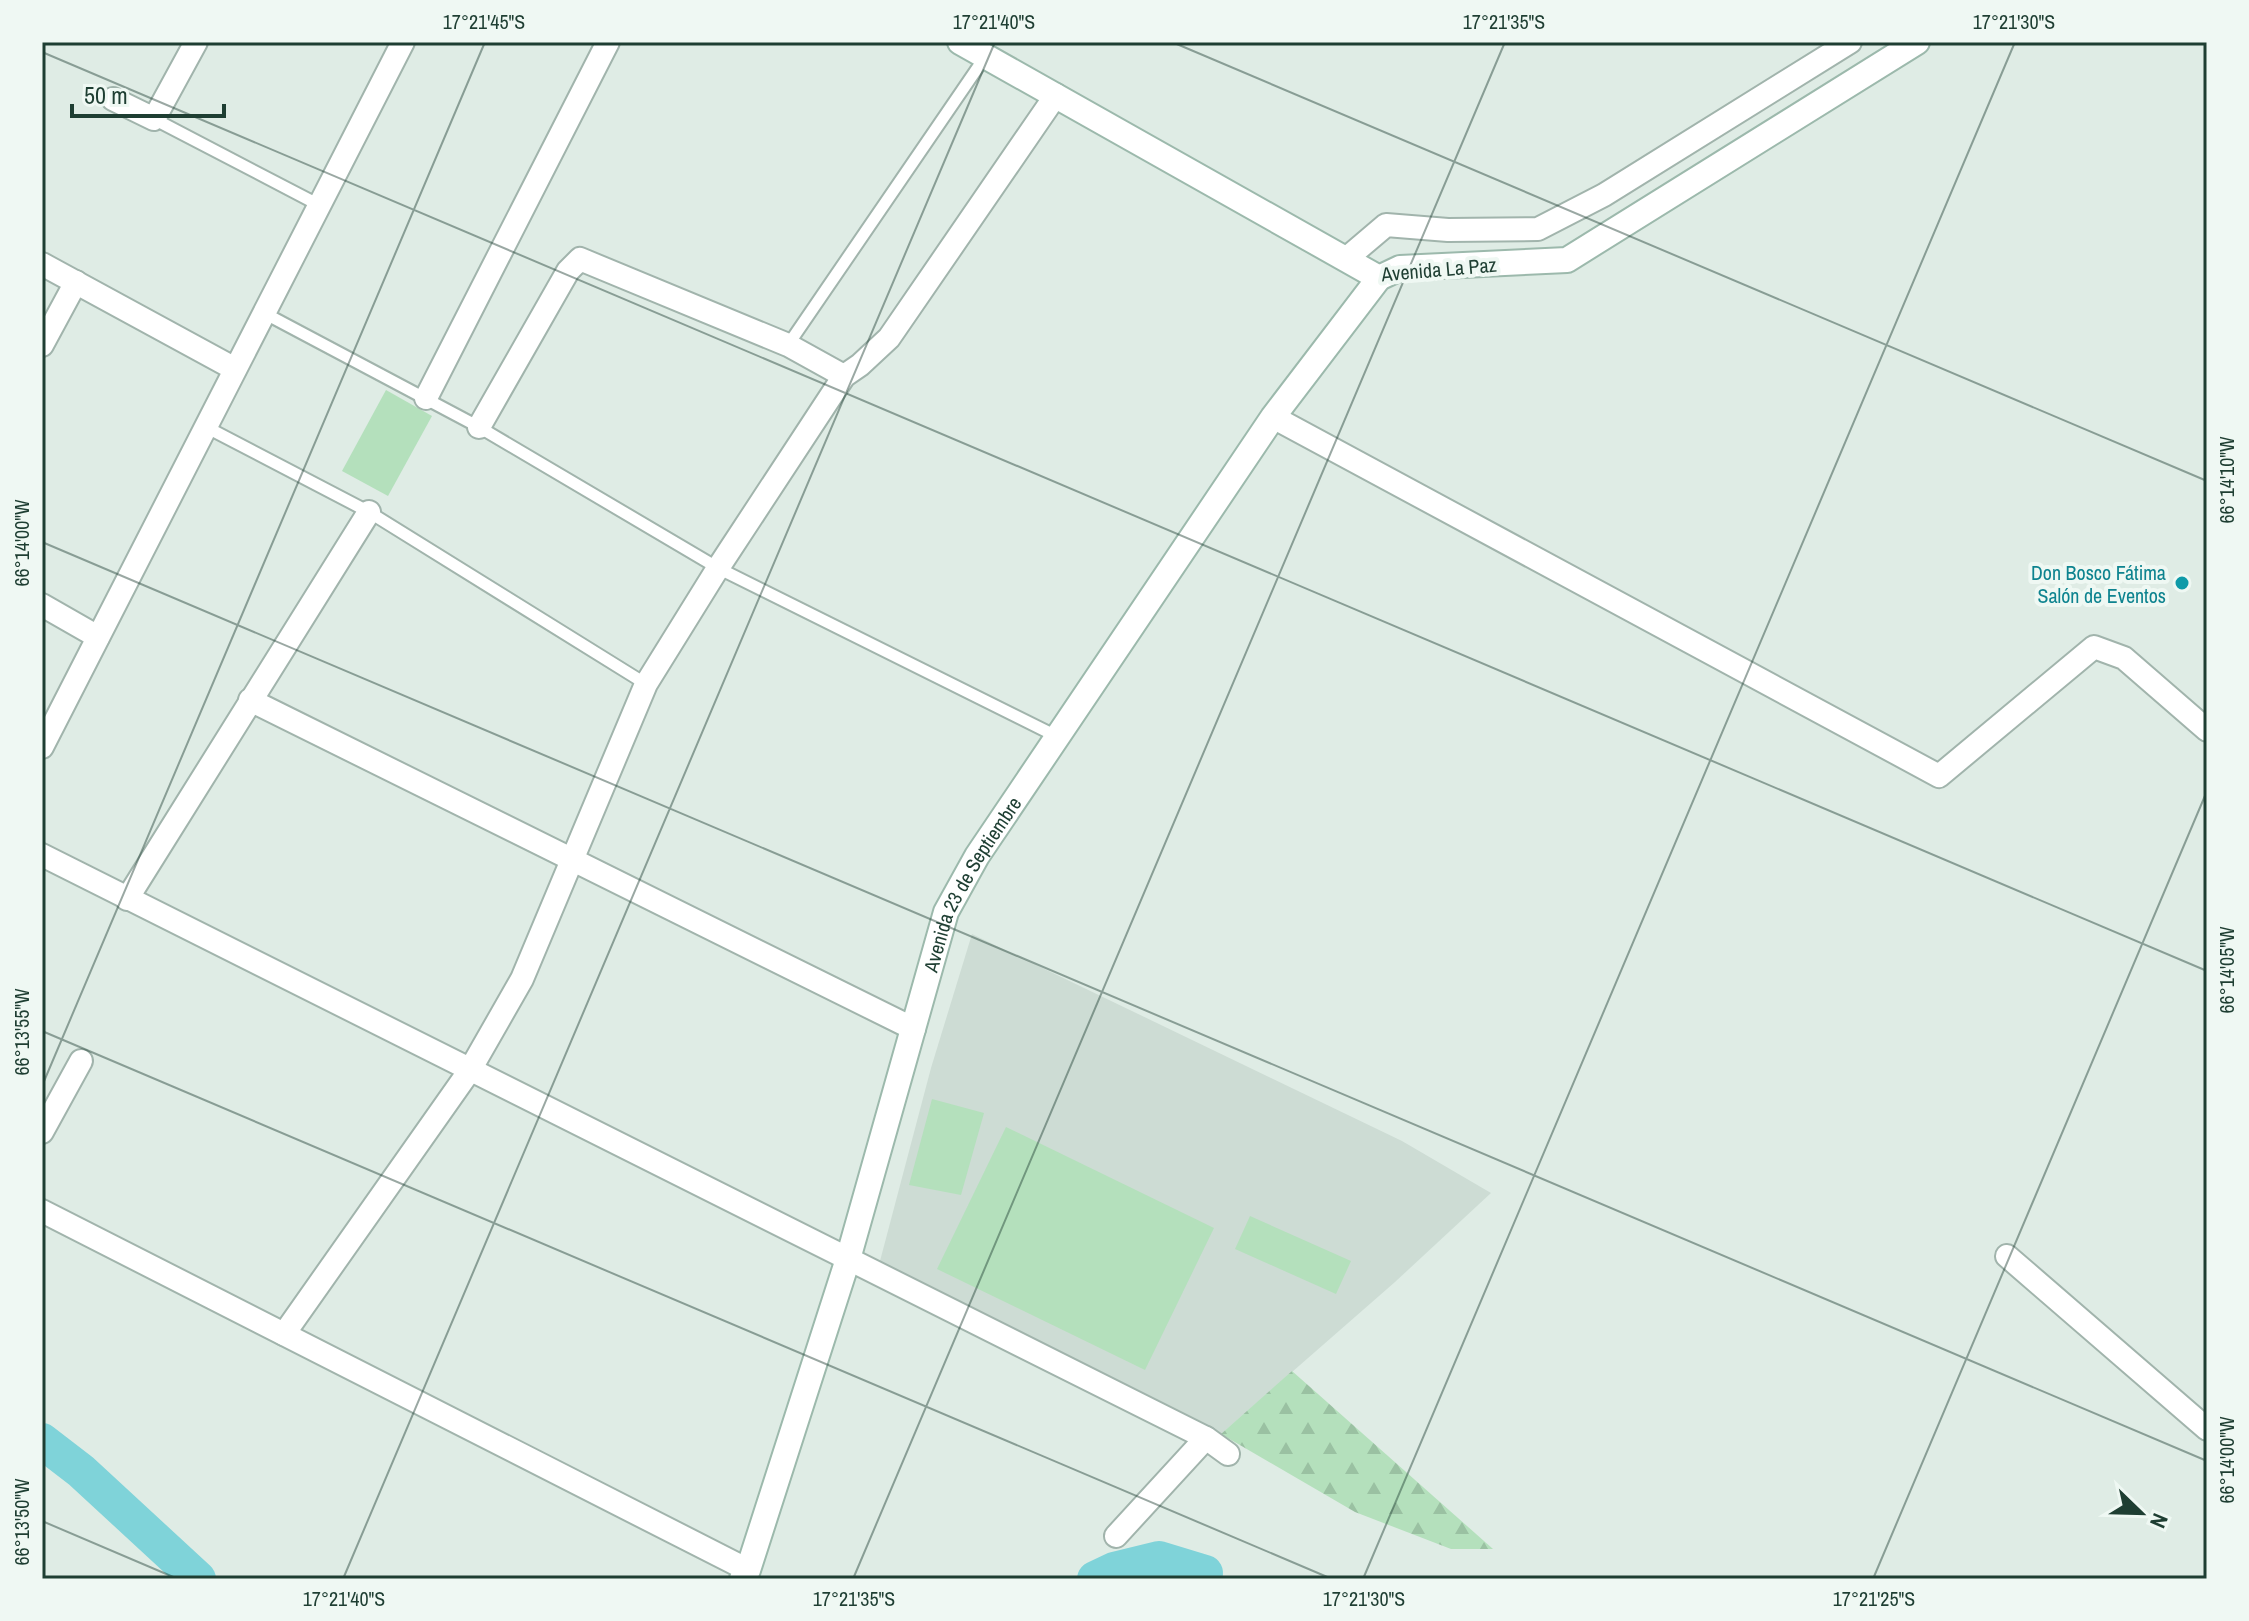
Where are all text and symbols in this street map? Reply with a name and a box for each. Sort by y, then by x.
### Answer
text: 17°21'45"S [443,8,525,35]
text: 17°21'40"S [953,8,1035,35]
text: 17°21'35"S [1463,8,1545,35]
text: 17°21'30"S [1973,8,2055,35]
scale bar [72,68,224,118]
text: 50 m [84,79,128,111]
street label: Avenida La Paz [1379,251,1498,288]
text: 66°14'10"W [2213,436,2240,524]
text: 66°14'00"W [8,499,35,587]
place label: Don Bosco Fátima Salón de Eventos [2031,559,2166,609]
marker: Don Bosco Fátima Salón de Eventos [2173,574,2191,592]
street label: Avenida 23 de Septiembre [916,791,1027,976]
text: 66°14'05"W [2213,926,2240,1014]
text: 66°13'55"W [8,988,35,1076]
text: 66°14'00"W [2213,1416,2240,1504]
north arrow [2101,1473,2181,1553]
text: 66°13'50"W [8,1478,35,1566]
text: N [2143,1509,2176,1533]
text: 17°21'40"S [303,1585,385,1612]
text: 17°21'35"S [813,1585,895,1612]
text: 17°21'30"S [1323,1585,1405,1612]
text: 17°21'25"S [1833,1585,1915,1612]

